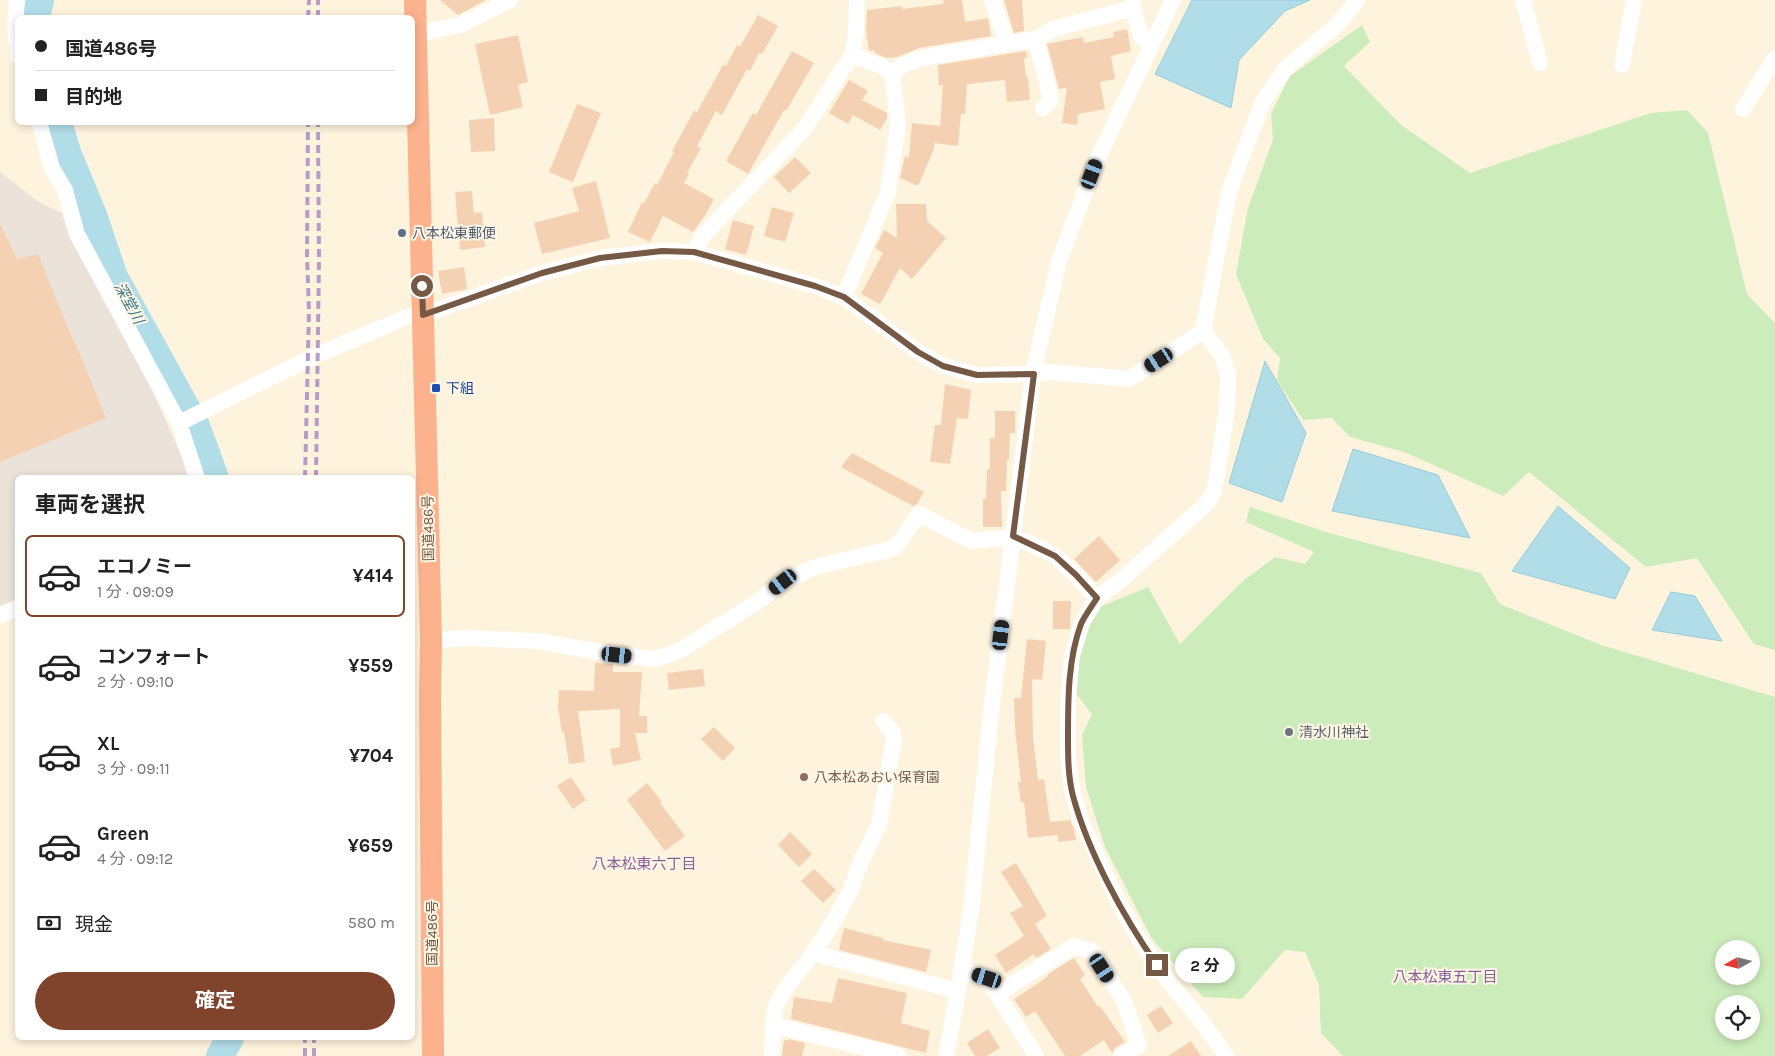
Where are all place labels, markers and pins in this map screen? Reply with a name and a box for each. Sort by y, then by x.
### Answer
place label: 八本松東郵便 [412,225,496,242]
marker: 八本松東郵便 [396,227,408,239]
place label: 下組 [446,380,474,397]
marker: 下組 [430,382,442,394]
place label: 清水川神社 [1299,724,1369,741]
marker: 清水川神社 [1283,726,1295,738]
place label: 八本松あおい保育園 [814,769,940,786]
marker: 八本松あおい保育園 [798,771,810,783]

